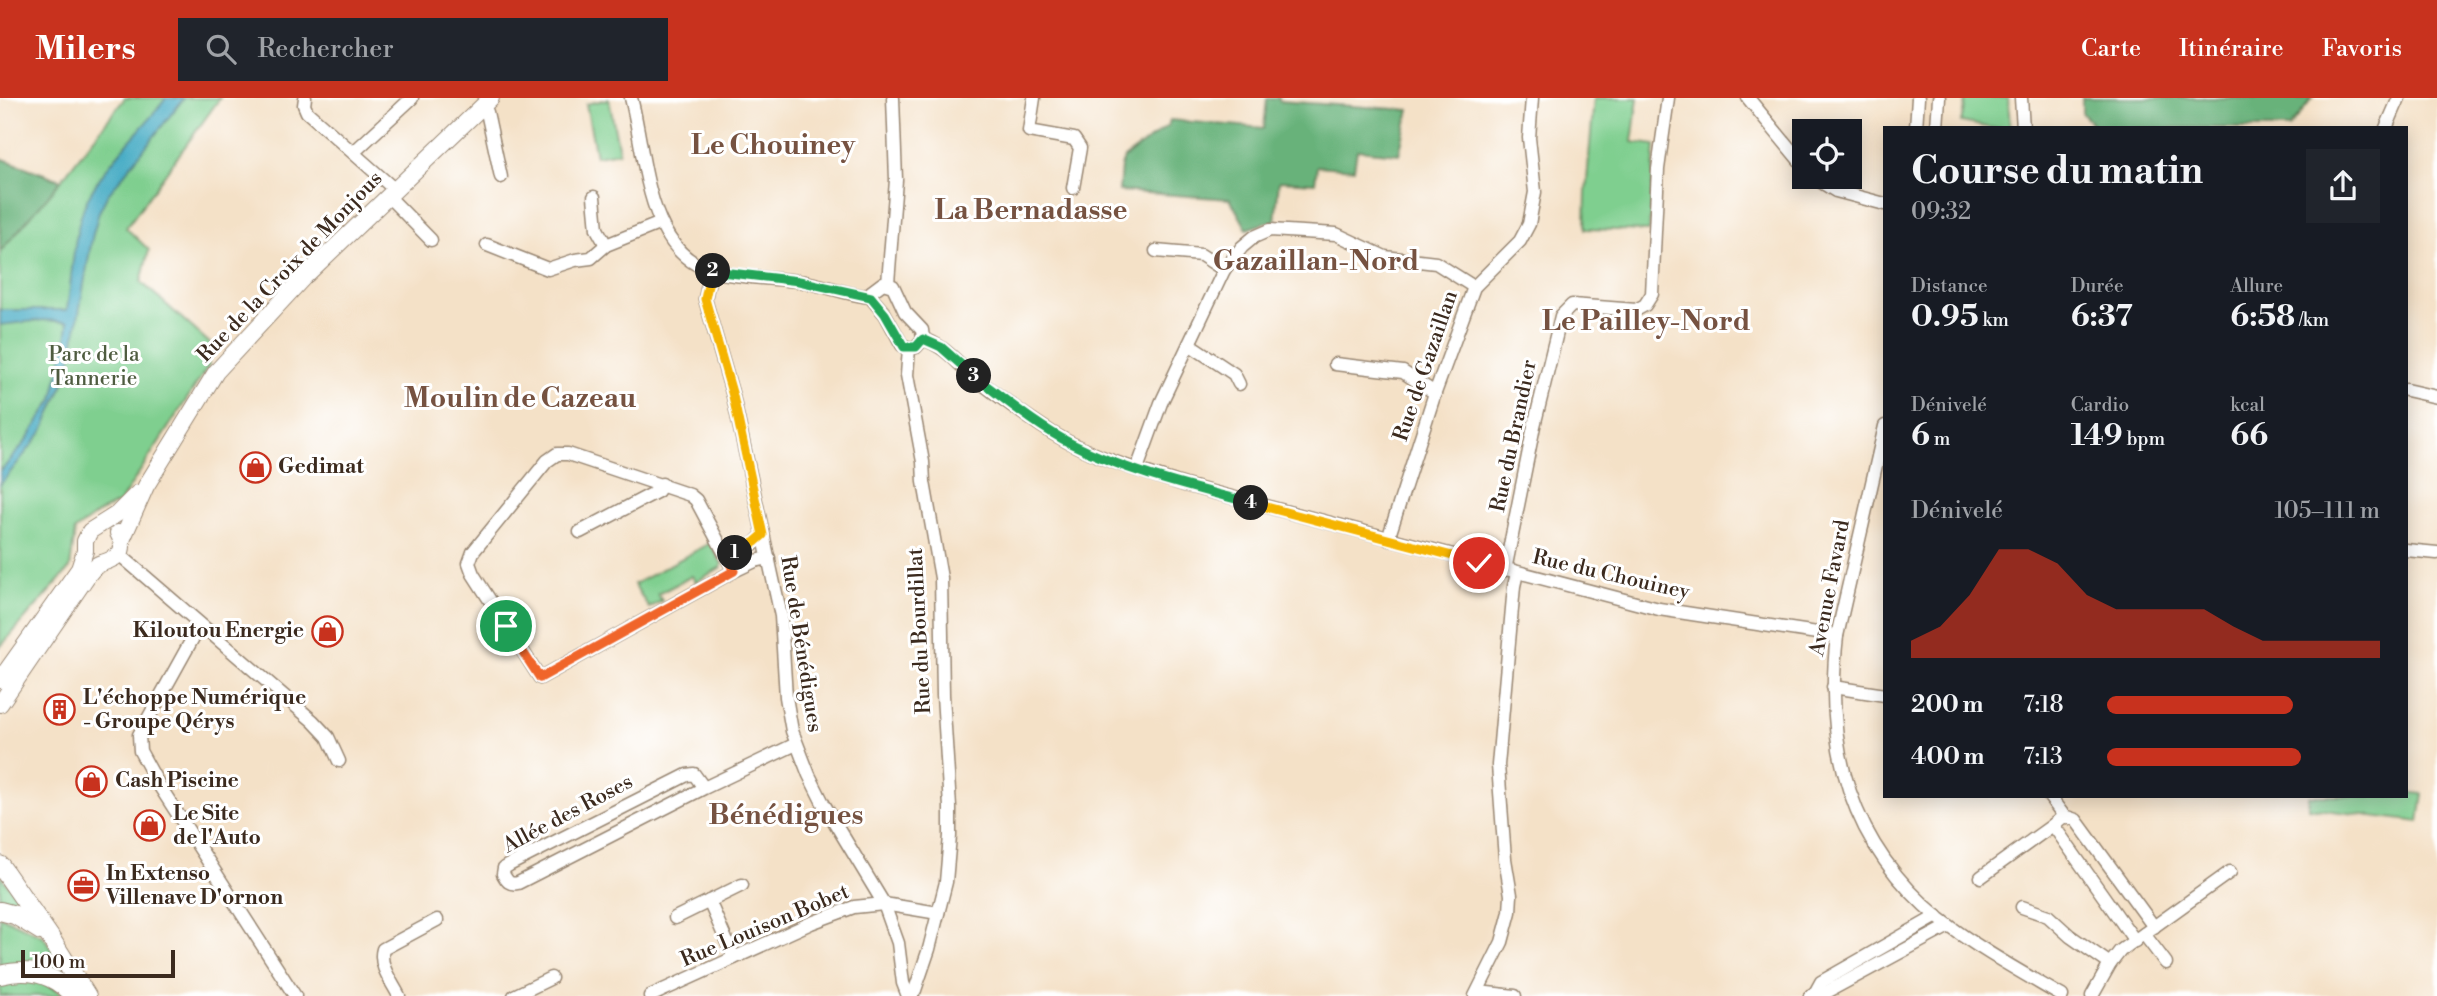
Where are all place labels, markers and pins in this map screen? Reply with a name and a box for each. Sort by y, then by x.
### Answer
pin: 2 [696,254,730,288]
pin: 3 [956,358,992,394]
shop icon: Gedimat [238,450,272,484]
place label: Gedimat [278,454,364,480]
pin: 4 [1234,486,1268,520]
pin [1449,533,1509,593]
pin: 1 [718,536,752,570]
pin [476,596,536,656]
shop icon: Kiloutou Energie [310,614,344,648]
place label: Kiloutou Energie [133,618,304,644]
place label: L'échoppe Numérique - Groupe Qérys [83,685,306,735]
building icon: L'échoppe Numérique - Groupe Qérys [43,693,77,727]
shop icon: Cash Piscine [75,764,109,798]
place label: Cash Piscine [115,768,239,794]
place label: Le Site de l'Auto [173,801,261,851]
shop icon: Le Site de l'Auto [133,809,167,843]
place label: In Extenso Villenave D'ornon [105,861,283,911]
office icon: In Extenso Villenave D'ornon [66,869,100,903]

